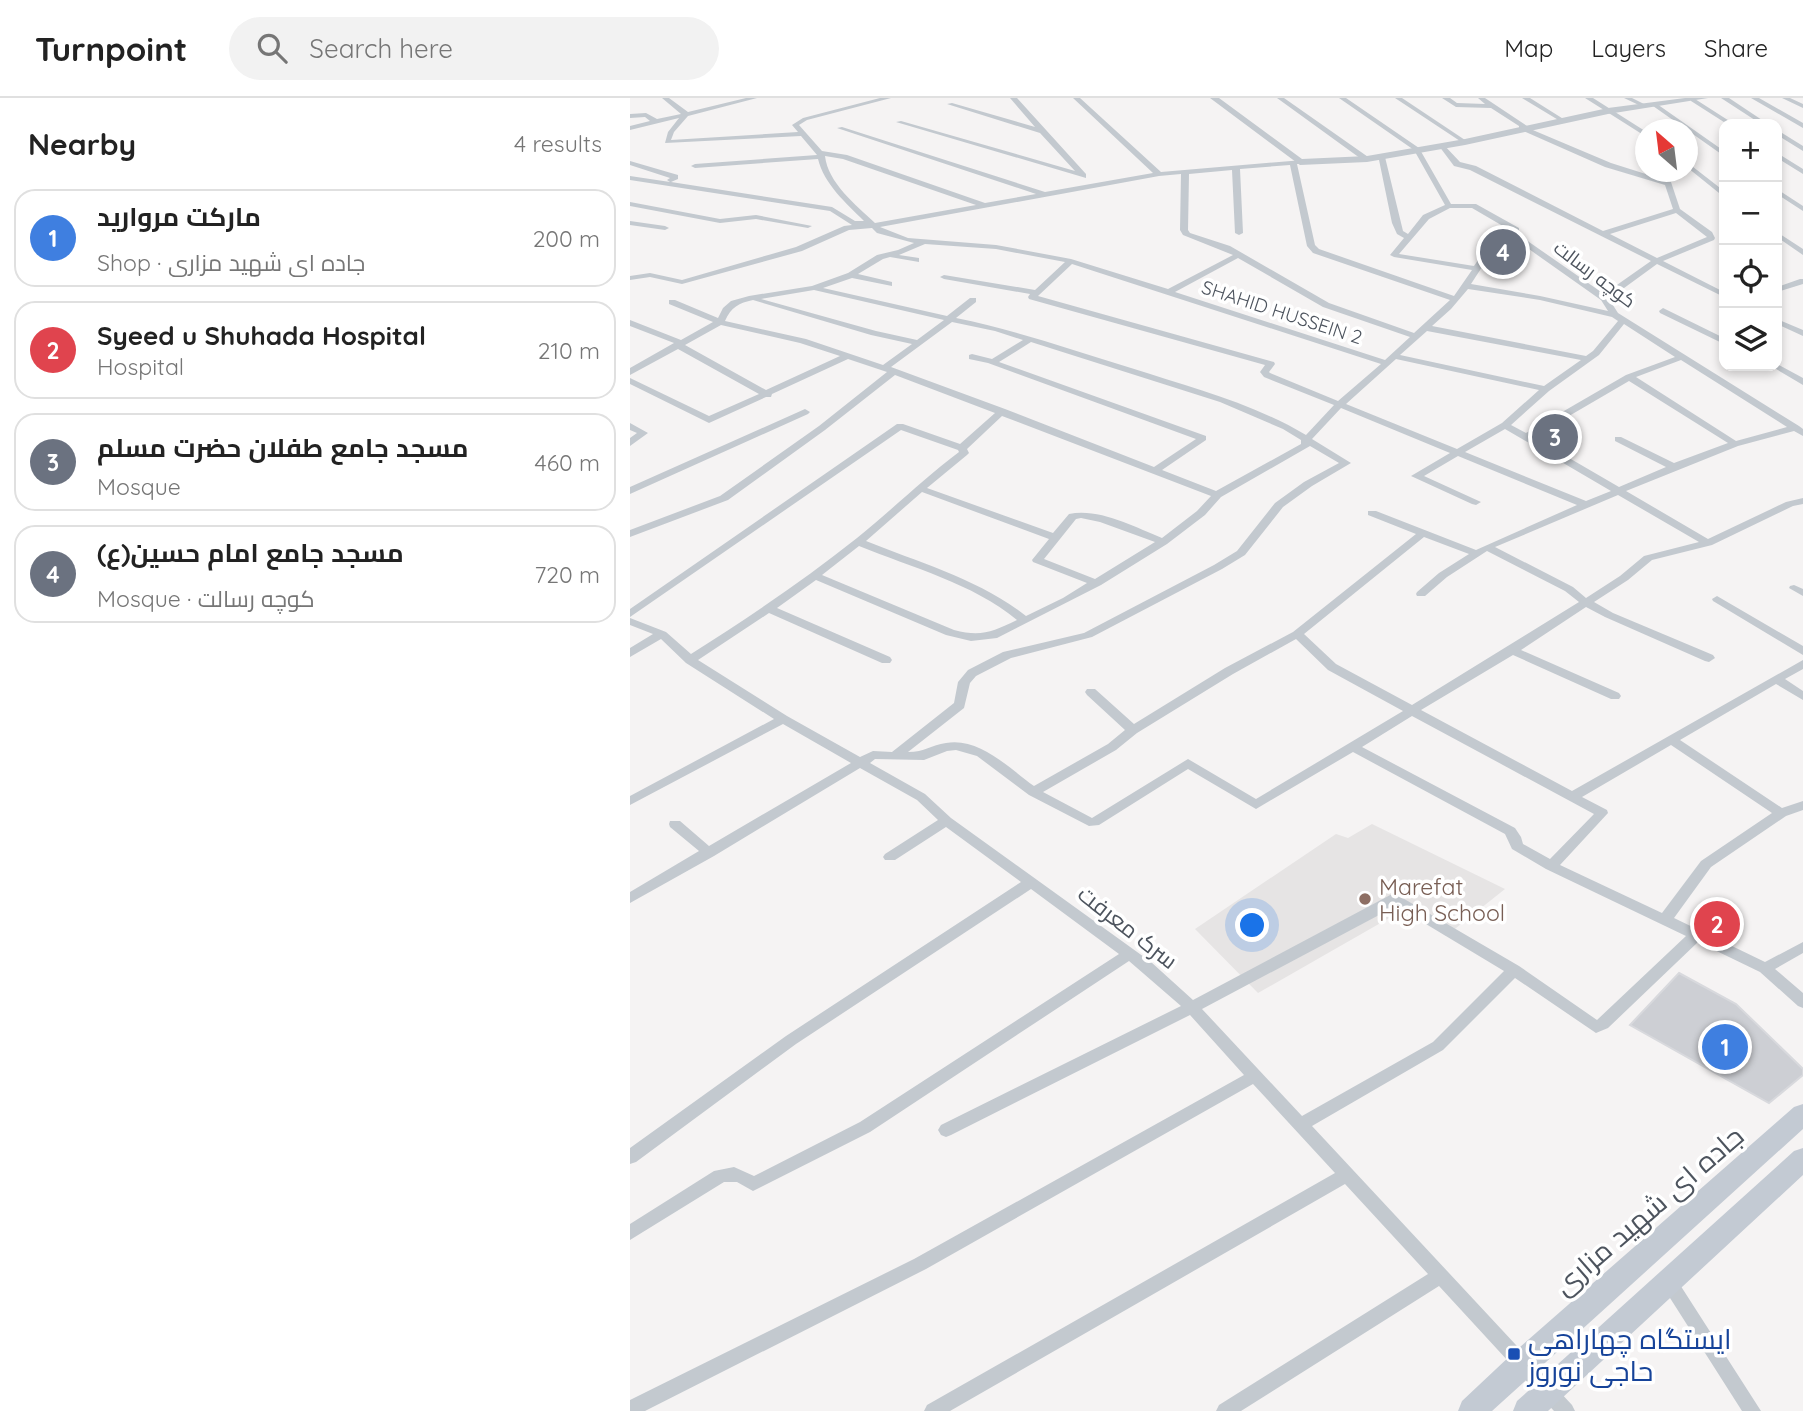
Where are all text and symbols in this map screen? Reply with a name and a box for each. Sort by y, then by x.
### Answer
search box [229,17,719,80]
text: Turnpoint [35,28,187,69]
icon: search [253,29,291,67]
text: Search here [309,32,453,65]
text: Map [1504,33,1553,63]
text: Layers [1591,33,1666,63]
text: Share [1704,33,1768,63]
north arrow [1635,119,1698,182]
map controls [1719,119,1782,371]
button: + [1719,119,1782,182]
text: Nearby [28,125,136,163]
text: 4 results [514,129,602,158]
button: − [1719,182,1782,245]
text: مارکت مروارید [97,200,261,233]
text: 1 [49,224,57,253]
text: 200 m [533,224,600,253]
pin: 4 [1480,226,1526,278]
street label: کوچه رسالت [1549,235,1641,313]
button: locate [1719,245,1782,308]
text: Shop · جاده ای شهید مزاری [97,248,365,277]
street label: SHAHID HUSSEIN 2 [1199,275,1365,349]
button: layers [1719,308,1782,371]
text: Syeed u Shuhada Hospital [97,319,426,352]
text: 2 [46,336,60,365]
text: 210 m [538,336,600,365]
text: Hospital [97,352,184,381]
pin: 3 [1532,411,1578,463]
text: مسجد جامع طفلان حضرت مسلم [97,431,468,464]
text: 3 [47,448,59,477]
text: 460 m [535,448,600,477]
text: Mosque [97,472,181,501]
text: مسجد جامع امام حسین(ع) [97,536,404,569]
text: 4 [46,560,60,589]
text: 720 m [535,560,600,589]
text: Mosque · کوچه رسالت [97,584,315,613]
place label: Marefat High School [1379,872,1505,927]
street label: سرک معرفت [1072,879,1184,975]
marker: Marefat High School [1357,891,1373,907]
pin: 2 [1694,898,1740,950]
your location [1235,908,1269,942]
pin: 1 [1702,1021,1748,1073]
street label: جاده ای شهید مزاری [1546,1118,1750,1302]
place label: ایستگاه چهاراهی حاجی نوروز [1526,1321,1732,1388]
marker: ایستگاه چهاراهی حاجی نوروز [1506,1346,1522,1362]

